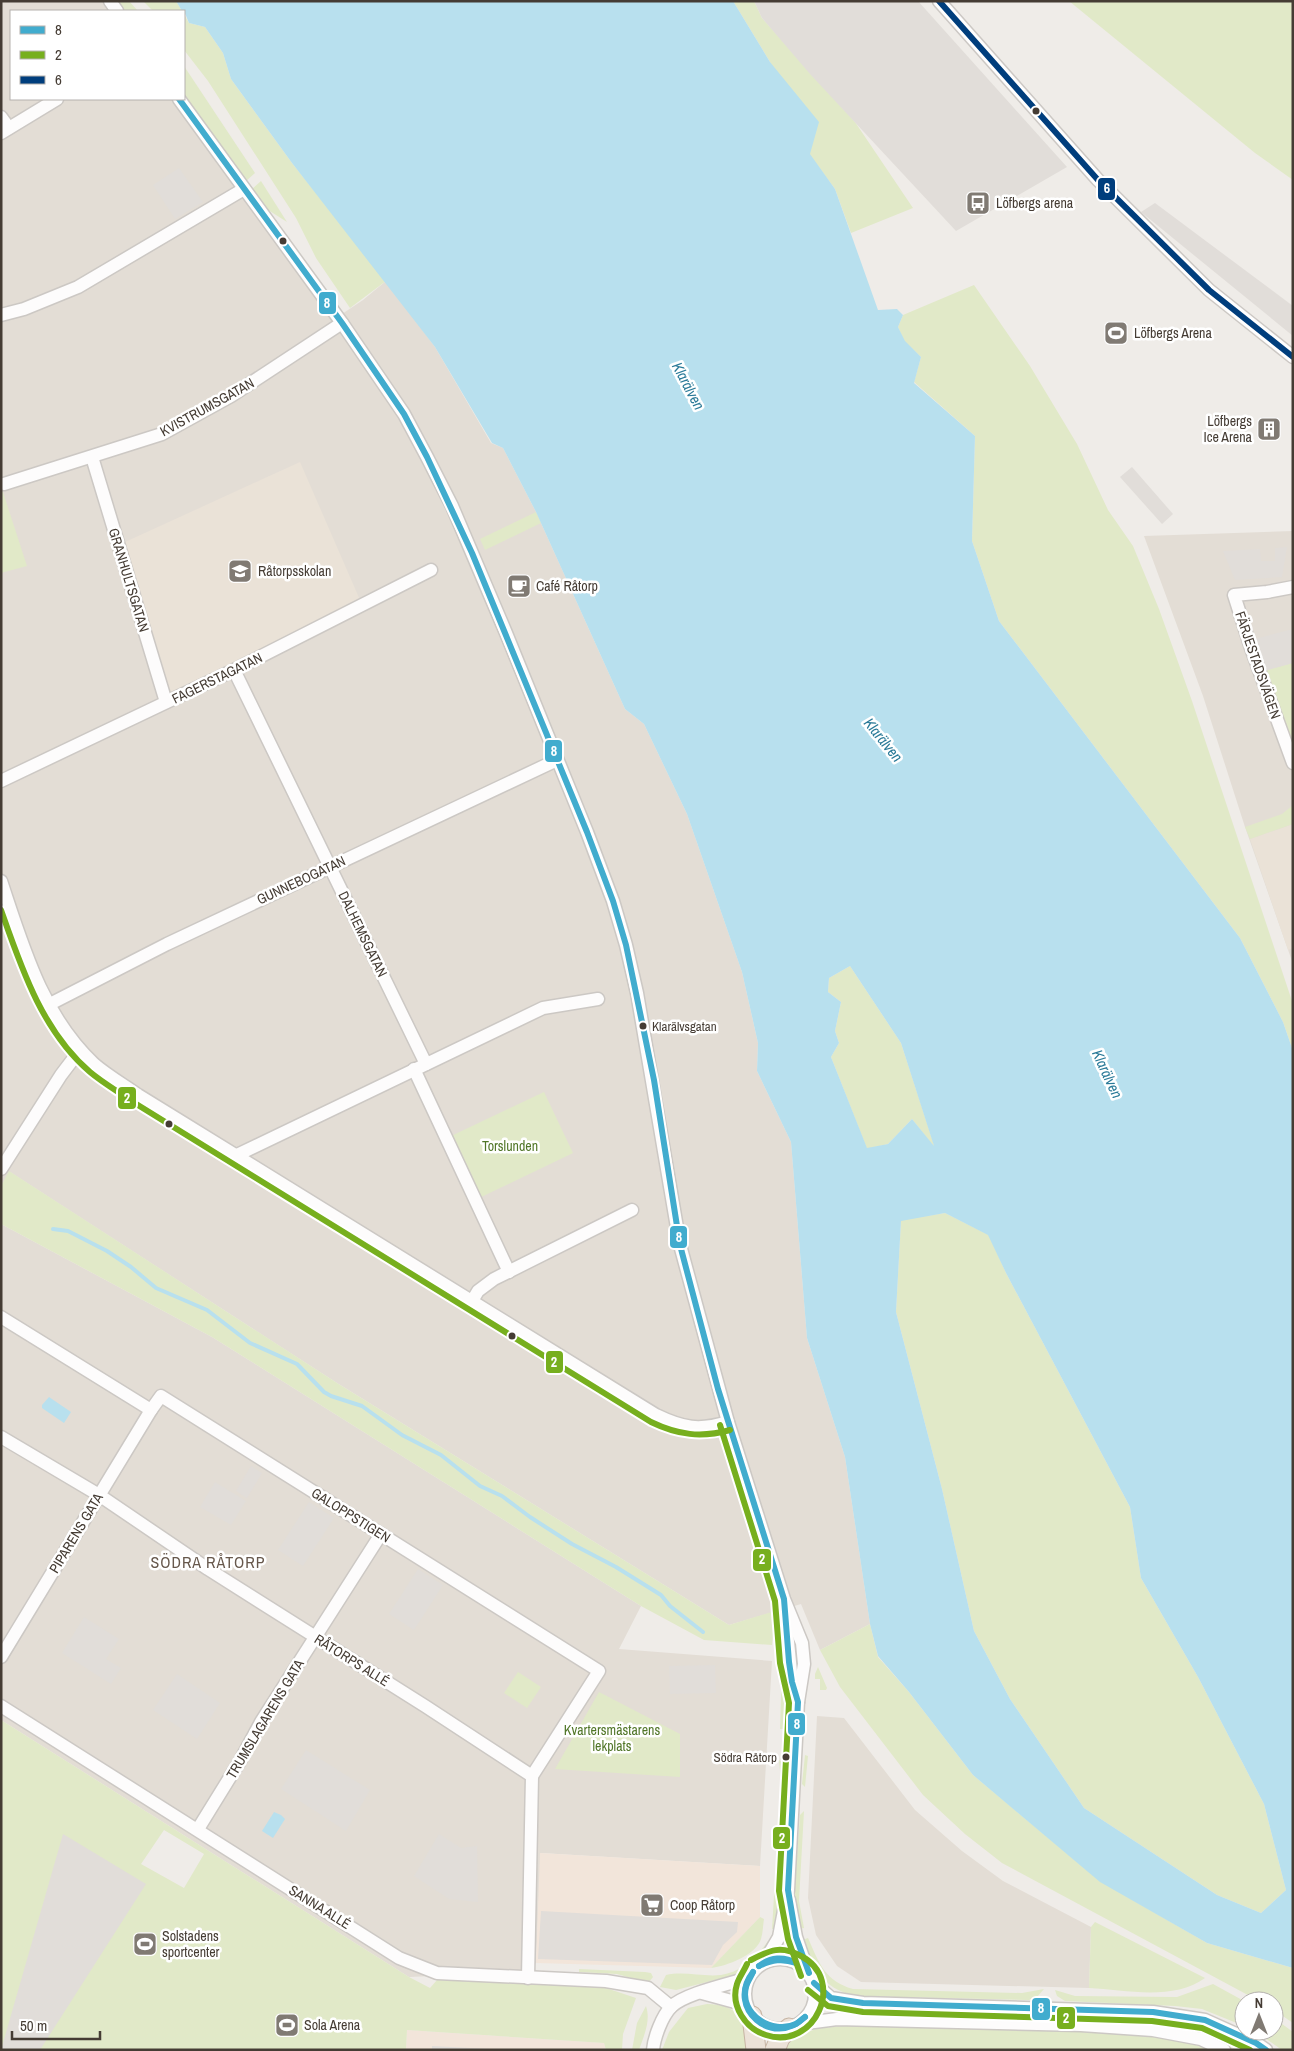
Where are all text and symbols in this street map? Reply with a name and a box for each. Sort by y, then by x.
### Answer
legend [10,10,185,100]
text: 8 [55,19,62,40]
text: 2 [55,44,62,65]
text: 6 [55,69,62,90]
unlabelled marker [1031,106,1041,116]
line badge: 6 [1097,177,1116,201]
text: 6 [1104,179,1110,197]
bus stop icon: Löfbergs arena [965,190,991,216]
place label: Löfbergs arena [996,194,1074,212]
unlabelled marker [278,236,288,246]
line badge: 8 [318,291,337,315]
text: 8 [324,294,330,312]
sports icon: Löfbergs Arena [1103,320,1129,346]
place label: Löfbergs Arena [1134,324,1212,342]
water label: Klarälven [667,358,710,413]
street label: KVISTRUMSGATAN [157,374,257,440]
place label: Löfbergs Ice Arena [1203,412,1253,446]
building icon: Löfbergs Ice Arena [1256,416,1282,442]
street label: GRANHULTSGATAN [105,526,153,634]
school or university icon: Råtorpsskolan [227,558,253,584]
place label: Råtorpsskolan [258,562,331,580]
cafe icon: Café Råtorp [506,573,532,599]
place label: Café Råtorp [536,577,598,595]
street label: FÄRJESTADSVÄGEN [1231,609,1285,721]
street label: FAGERSTAGATAN [169,648,265,708]
water label: Klarälven [859,713,908,766]
line badge: 8 [544,739,563,763]
text: 8 [551,742,557,760]
street label: GUNNEBOGATAN [254,852,348,908]
street label: DALHEMSGATAN [334,888,392,980]
place label: Klarälvsgatan [652,1018,717,1035]
marker: Klarälvsgatan [638,1021,648,1031]
water label: Klarälven [1087,1046,1128,1102]
line badge: 2 [117,1086,137,1110]
text: 2 [124,1089,130,1107]
unlabelled marker [164,1119,174,1129]
park label: Torslunden [482,1137,538,1155]
line badge: 8 [669,1225,688,1249]
text: 8 [676,1228,682,1246]
unlabelled marker [507,1331,517,1341]
line badge: 2 [545,1350,564,1374]
text: 2 [551,1353,557,1371]
street label: GALOPPSTIGEN [308,1484,394,1546]
street label: PIPARENS GATA [45,1490,107,1576]
line badge: 2 [752,1548,772,1572]
text: 2 [759,1550,765,1568]
district label: SÖDRA RÅTORP [150,1551,266,1573]
street label: RÅTORPS ALLÉ [311,1630,393,1690]
street label: TRUMSLAGARENS GATA [222,1656,308,1782]
line badge: 8 [787,1712,806,1736]
text: 8 [794,1715,800,1733]
park label: Kvartersmästarens lekplats [564,1721,660,1755]
place label: Södra Råtorp [714,1749,777,1766]
marker: Södra Råtorp [781,1752,791,1762]
line badge: 2 [772,1826,791,1850]
text: 2 [779,1829,785,1847]
street label: SANNA ALLÉ [286,1881,354,1933]
supermarket icon: Coop Råtorp [639,1892,665,1918]
place label: Coop Råtorp [670,1896,735,1914]
place label: Solstadens sportcenter [162,1927,220,1961]
sports icon: Solstadens sportcenter [132,1931,158,1957]
north arrow [1234,1991,1284,2041]
text: N [1255,1994,1263,2012]
line badge: 8 [1031,1997,1051,2021]
text: 8 [1038,1999,1044,2017]
line badge: 2 [1056,2006,1076,2030]
scale bar [12,2008,100,2040]
text: 2 [1063,2009,1069,2027]
sports icon: Sola Arena [274,2012,300,2038]
text: 50 m [20,2015,47,2036]
place label: Sola Arena [304,2016,361,2034]

